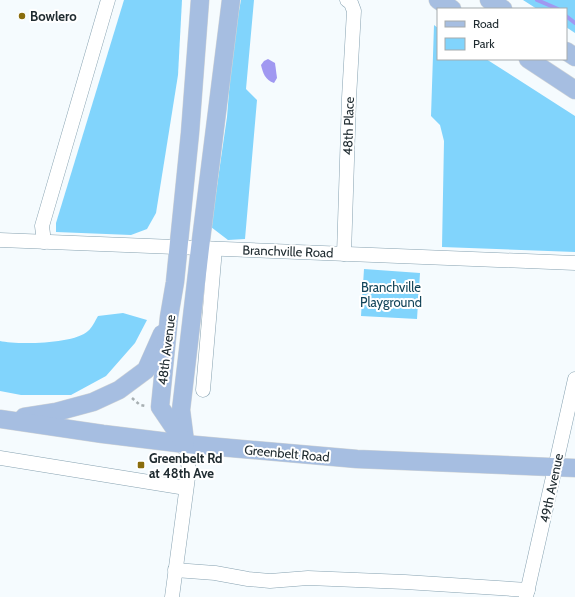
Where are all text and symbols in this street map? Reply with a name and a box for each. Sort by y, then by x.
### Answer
place label: Bowlero [30,8,77,24]
legend [437,8,567,60]
marker: Bowlero [17,11,27,21]
text: Road [473,16,499,31]
text: Park [473,36,495,51]
street label: 48th Place [339,96,357,156]
street label: Branchville Road [242,241,334,261]
park label: Branchville Playground [360,279,422,310]
street label: 48th Avenue [154,313,178,386]
street label: Greenbelt Road [244,441,330,465]
place label: Greenbelt Rd at 48th Ave [149,450,222,481]
street label: 49th Avenue [536,452,566,524]
marker: Greenbelt Rd at 48th Ave [136,460,146,470]

